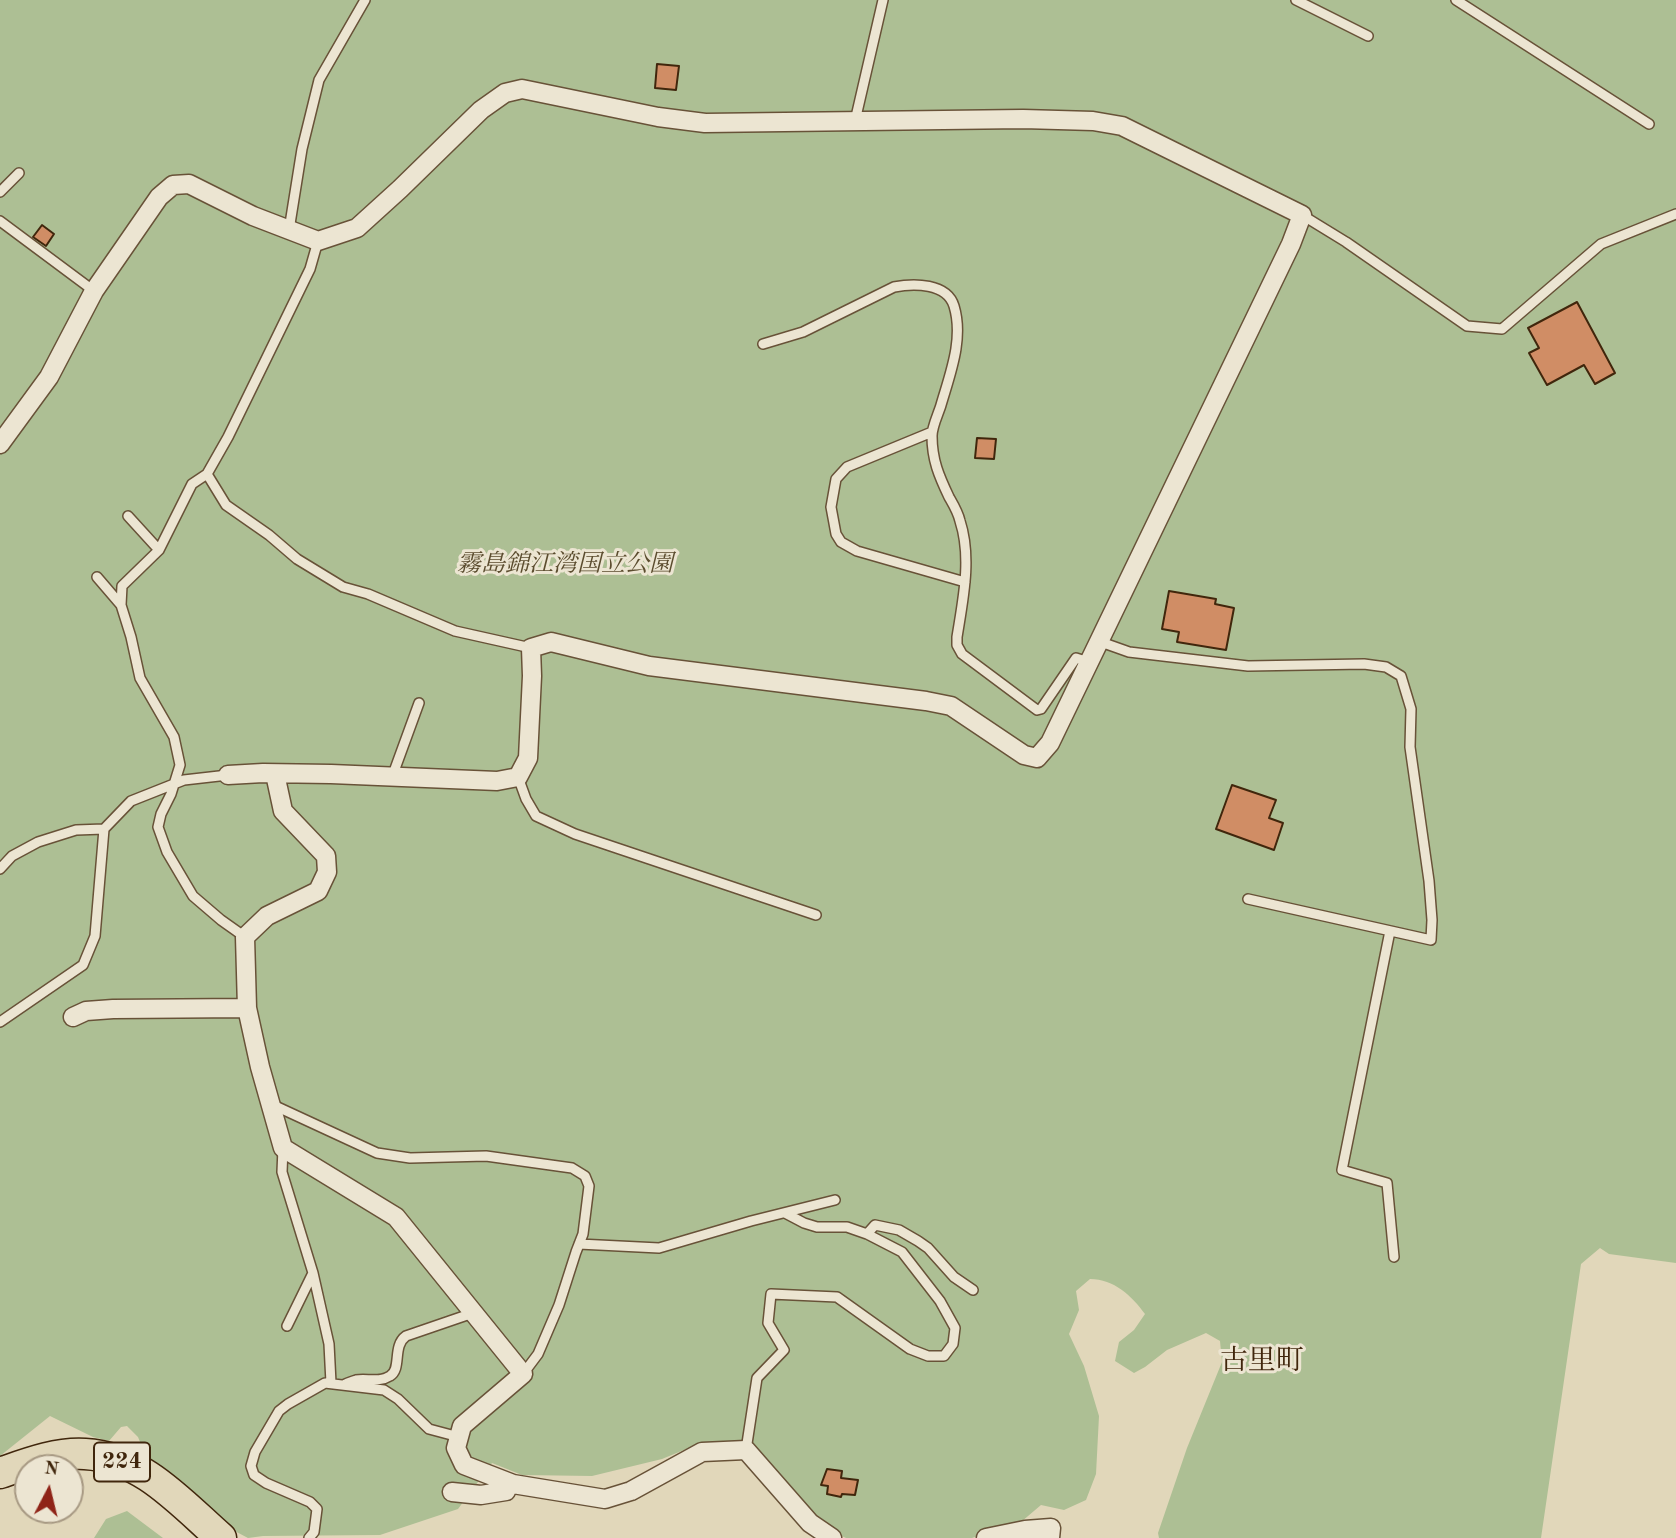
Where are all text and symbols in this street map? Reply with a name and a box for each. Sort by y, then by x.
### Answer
park label: 霧島錦江湾国立公園 [457,551,673,579]
district label: 古里町 [1220,1345,1304,1379]
road number: 224 [94,1442,150,1482]
north arrow [14,1454,84,1524]
text: N [43,1459,60,1480]

